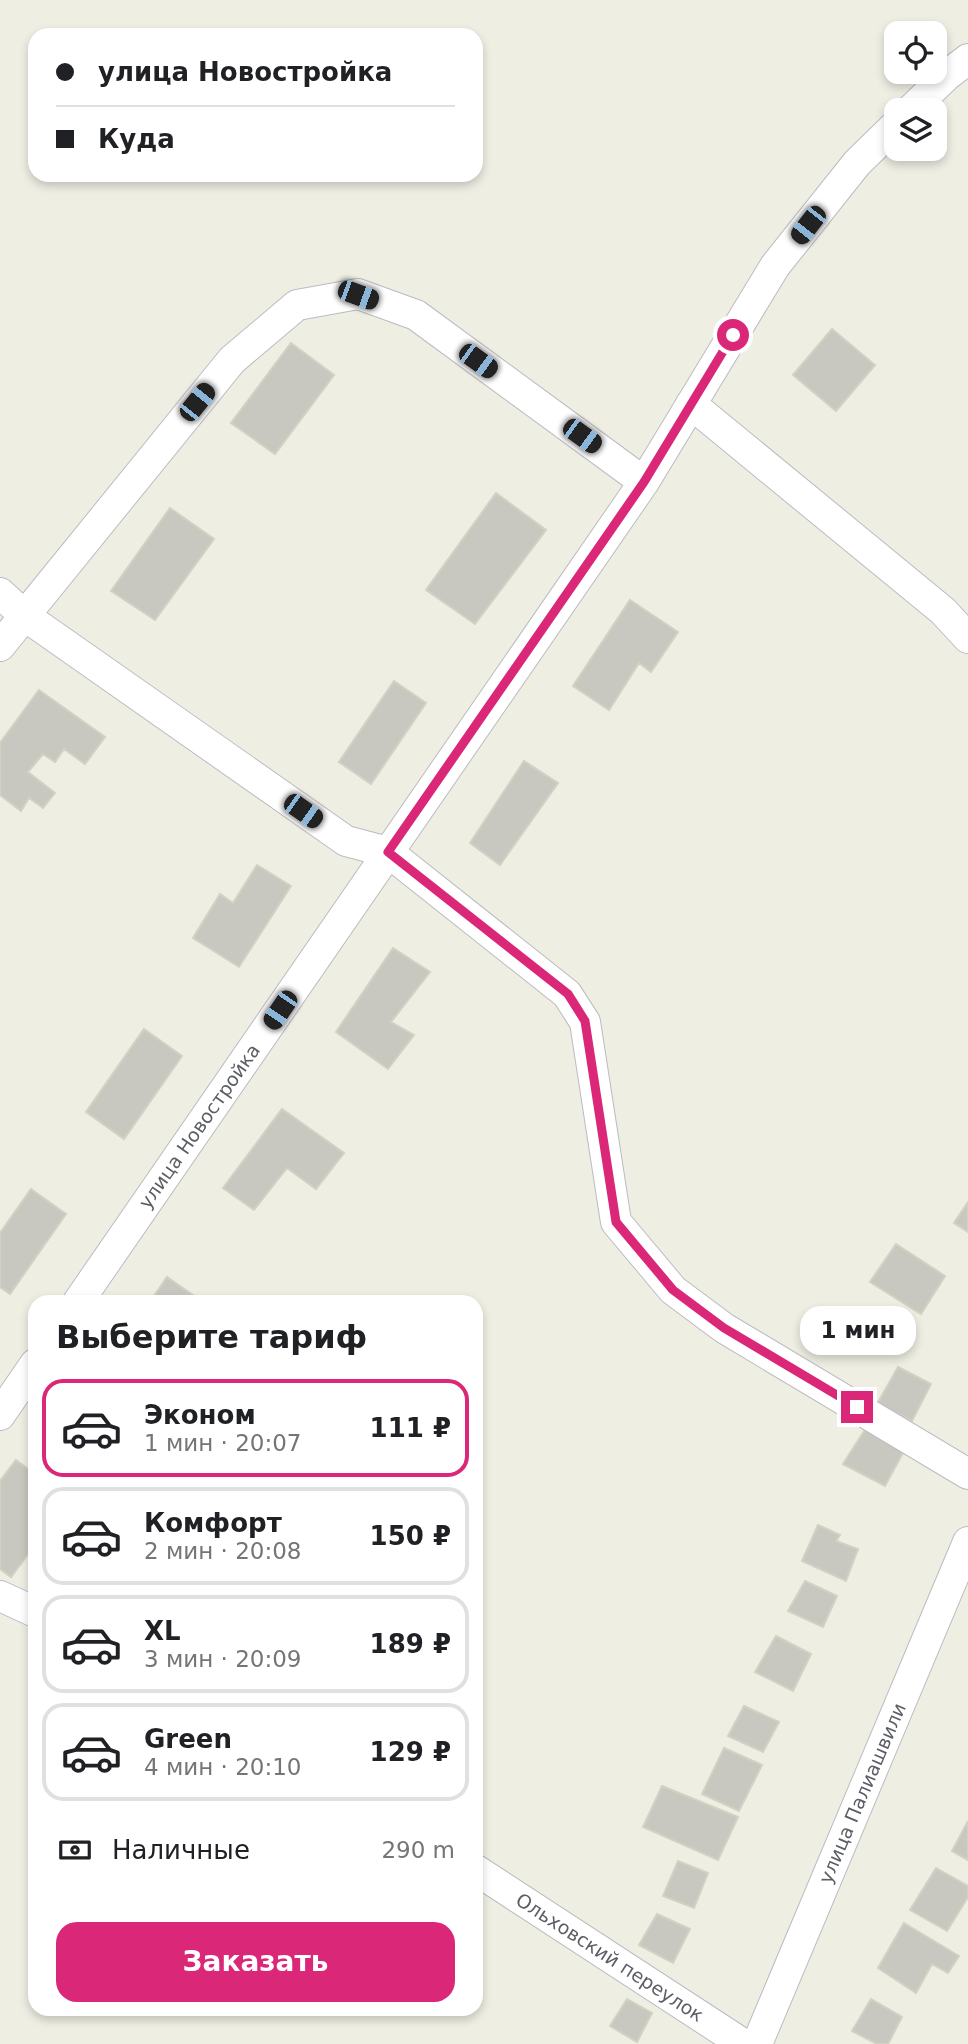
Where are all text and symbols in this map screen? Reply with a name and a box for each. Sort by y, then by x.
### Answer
map controls [884,21,947,161]
button: locate [884,21,947,84]
text: улица Новостройка [98,57,392,87]
button: layers [884,98,947,161]
text: Куда [98,124,175,154]
car [787,202,830,248]
car [335,278,382,312]
route start [717,319,749,351]
car [455,340,502,382]
car [176,379,219,425]
car [559,415,606,457]
car [280,790,327,832]
car [260,987,301,1033]
street label: улица Новостройка [134,1040,264,1212]
callout: 1 мин [799,1306,915,1354]
text: 1 мин [821,1317,895,1343]
text: Выберите тариф [56,1318,367,1356]
route end [841,1391,873,1423]
icon: car [60,1397,123,1460]
text: Эконом [144,1400,256,1430]
text: 111 ₽ [370,1413,451,1443]
text: 1 мин · 20:07 [144,1430,302,1456]
icon: car [60,1505,123,1568]
text: Комфорт [144,1508,282,1538]
text: 150 ₽ [370,1521,451,1551]
text: 2 мин · 20:08 [144,1538,302,1564]
icon: car [60,1613,123,1676]
text: XL [144,1616,181,1646]
text: 189 ₽ [370,1629,451,1659]
text: 3 мин · 20:09 [144,1646,302,1672]
street label: улица Палиашвили [814,1699,910,1887]
icon: car [60,1721,123,1784]
text: Green [144,1724,232,1754]
text: 129 ₽ [370,1737,451,1767]
text: 4 мин · 20:10 [144,1754,302,1780]
icon: cash [56,1831,94,1869]
text: Наличные [112,1835,250,1865]
text: 290 m [381,1837,455,1863]
street label: Ольховский переулок [512,1888,708,2026]
button: Заказать [56,1922,455,2002]

